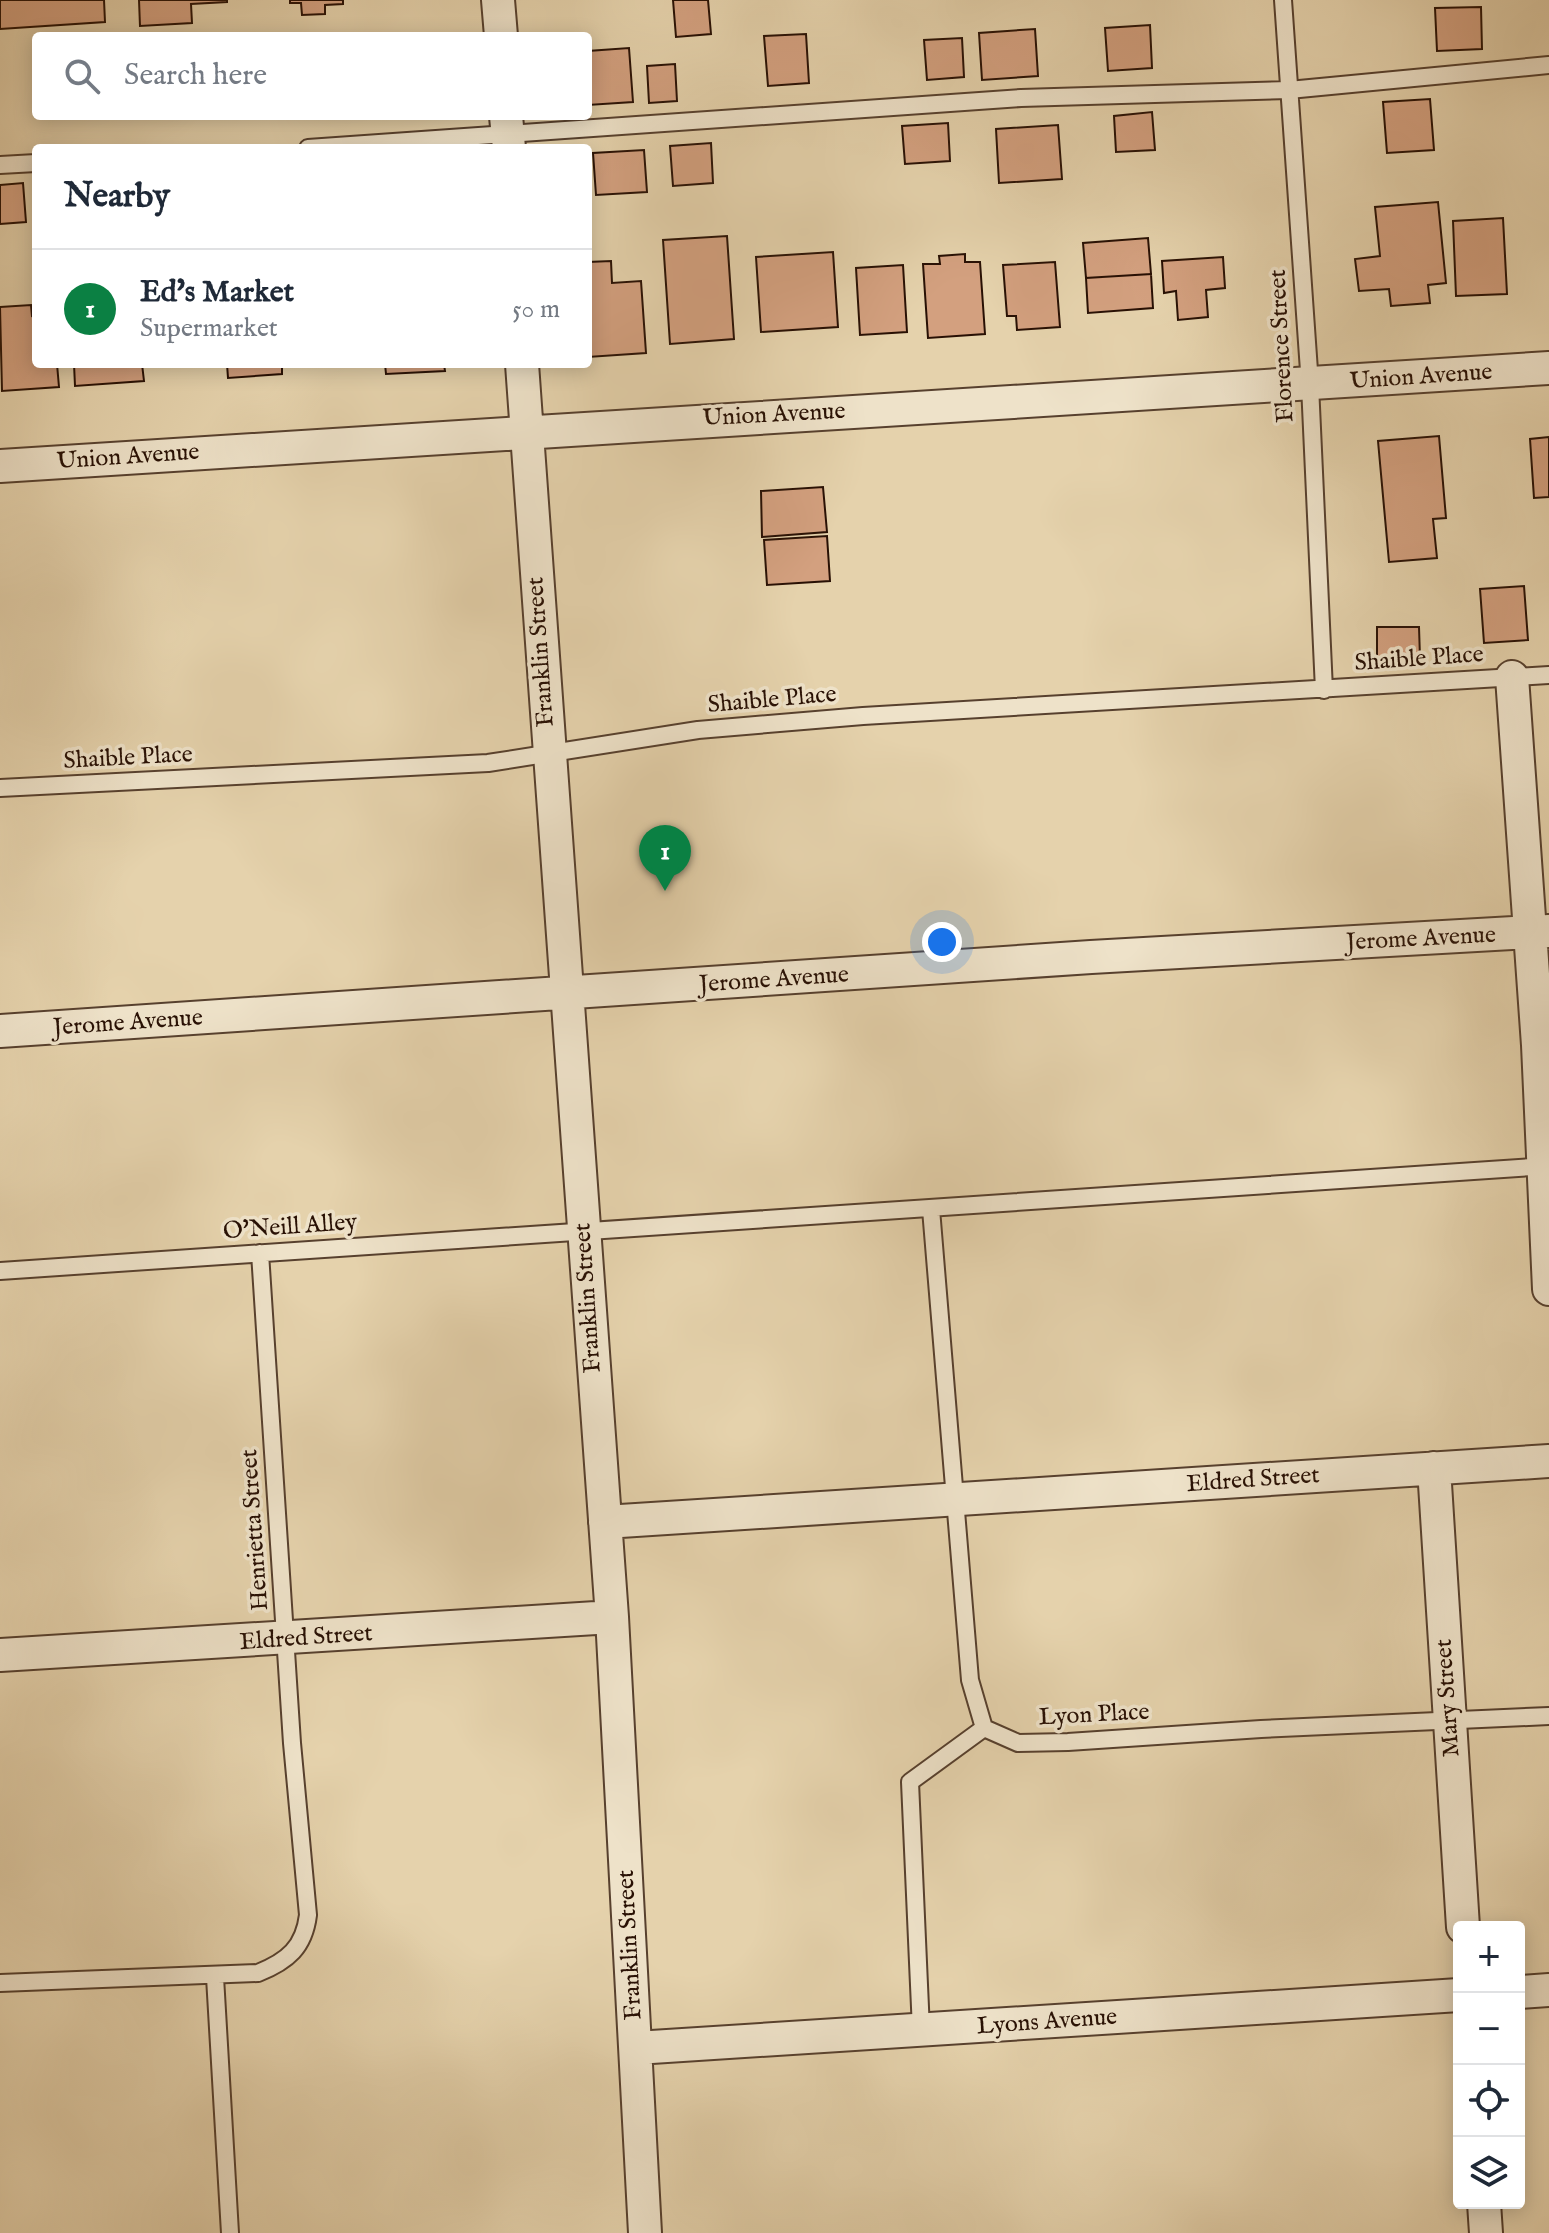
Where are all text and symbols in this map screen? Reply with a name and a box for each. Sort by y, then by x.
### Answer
search box [32,32,592,120]
icon: search [60,54,104,98]
text: Search here [124,57,267,95]
text: Nearby [64,175,170,218]
street label: Florence Street [1263,269,1301,423]
text: Ed's Market [140,274,294,312]
text: 1 [85,293,95,326]
text: 50 m [512,293,560,326]
text: Supermarket [140,312,278,345]
street label: Union Avenue [1349,357,1493,397]
street label: Union Avenue [702,396,846,434]
street label: Union Avenue [56,437,200,477]
street label: Franklin Street [520,576,562,728]
street label: Shaible Place [1353,639,1485,679]
street label: Shaible Place [706,679,838,721]
street label: Shaible Place [63,739,193,777]
pin: 1 [639,825,691,891]
street label: Jerome Avenue [1342,920,1497,959]
your location [922,922,962,962]
street label: Jerome Avenue [695,959,850,1001]
street label: Jerome Avenue [49,1002,204,1044]
street label: O'Neill Alley [222,1207,358,1247]
street label: Franklin Street [567,1222,609,1374]
street label: Henrietta Street [234,1448,276,1612]
street label: Eldred Street [1185,1460,1321,1500]
street label: Eldred Street [238,1618,374,1658]
street label: Mary Street [1428,1638,1468,1758]
street label: Lyon Place [1038,1697,1150,1733]
street label: Franklin Street [611,1869,649,2021]
map controls [1453,1921,1525,2209]
button: + [1453,1921,1525,1993]
button: − [1453,1993,1525,2065]
street label: Lyons Avenue [976,2002,1118,2042]
button: locate [1453,2065,1525,2137]
button: layers [1453,2137,1525,2209]

